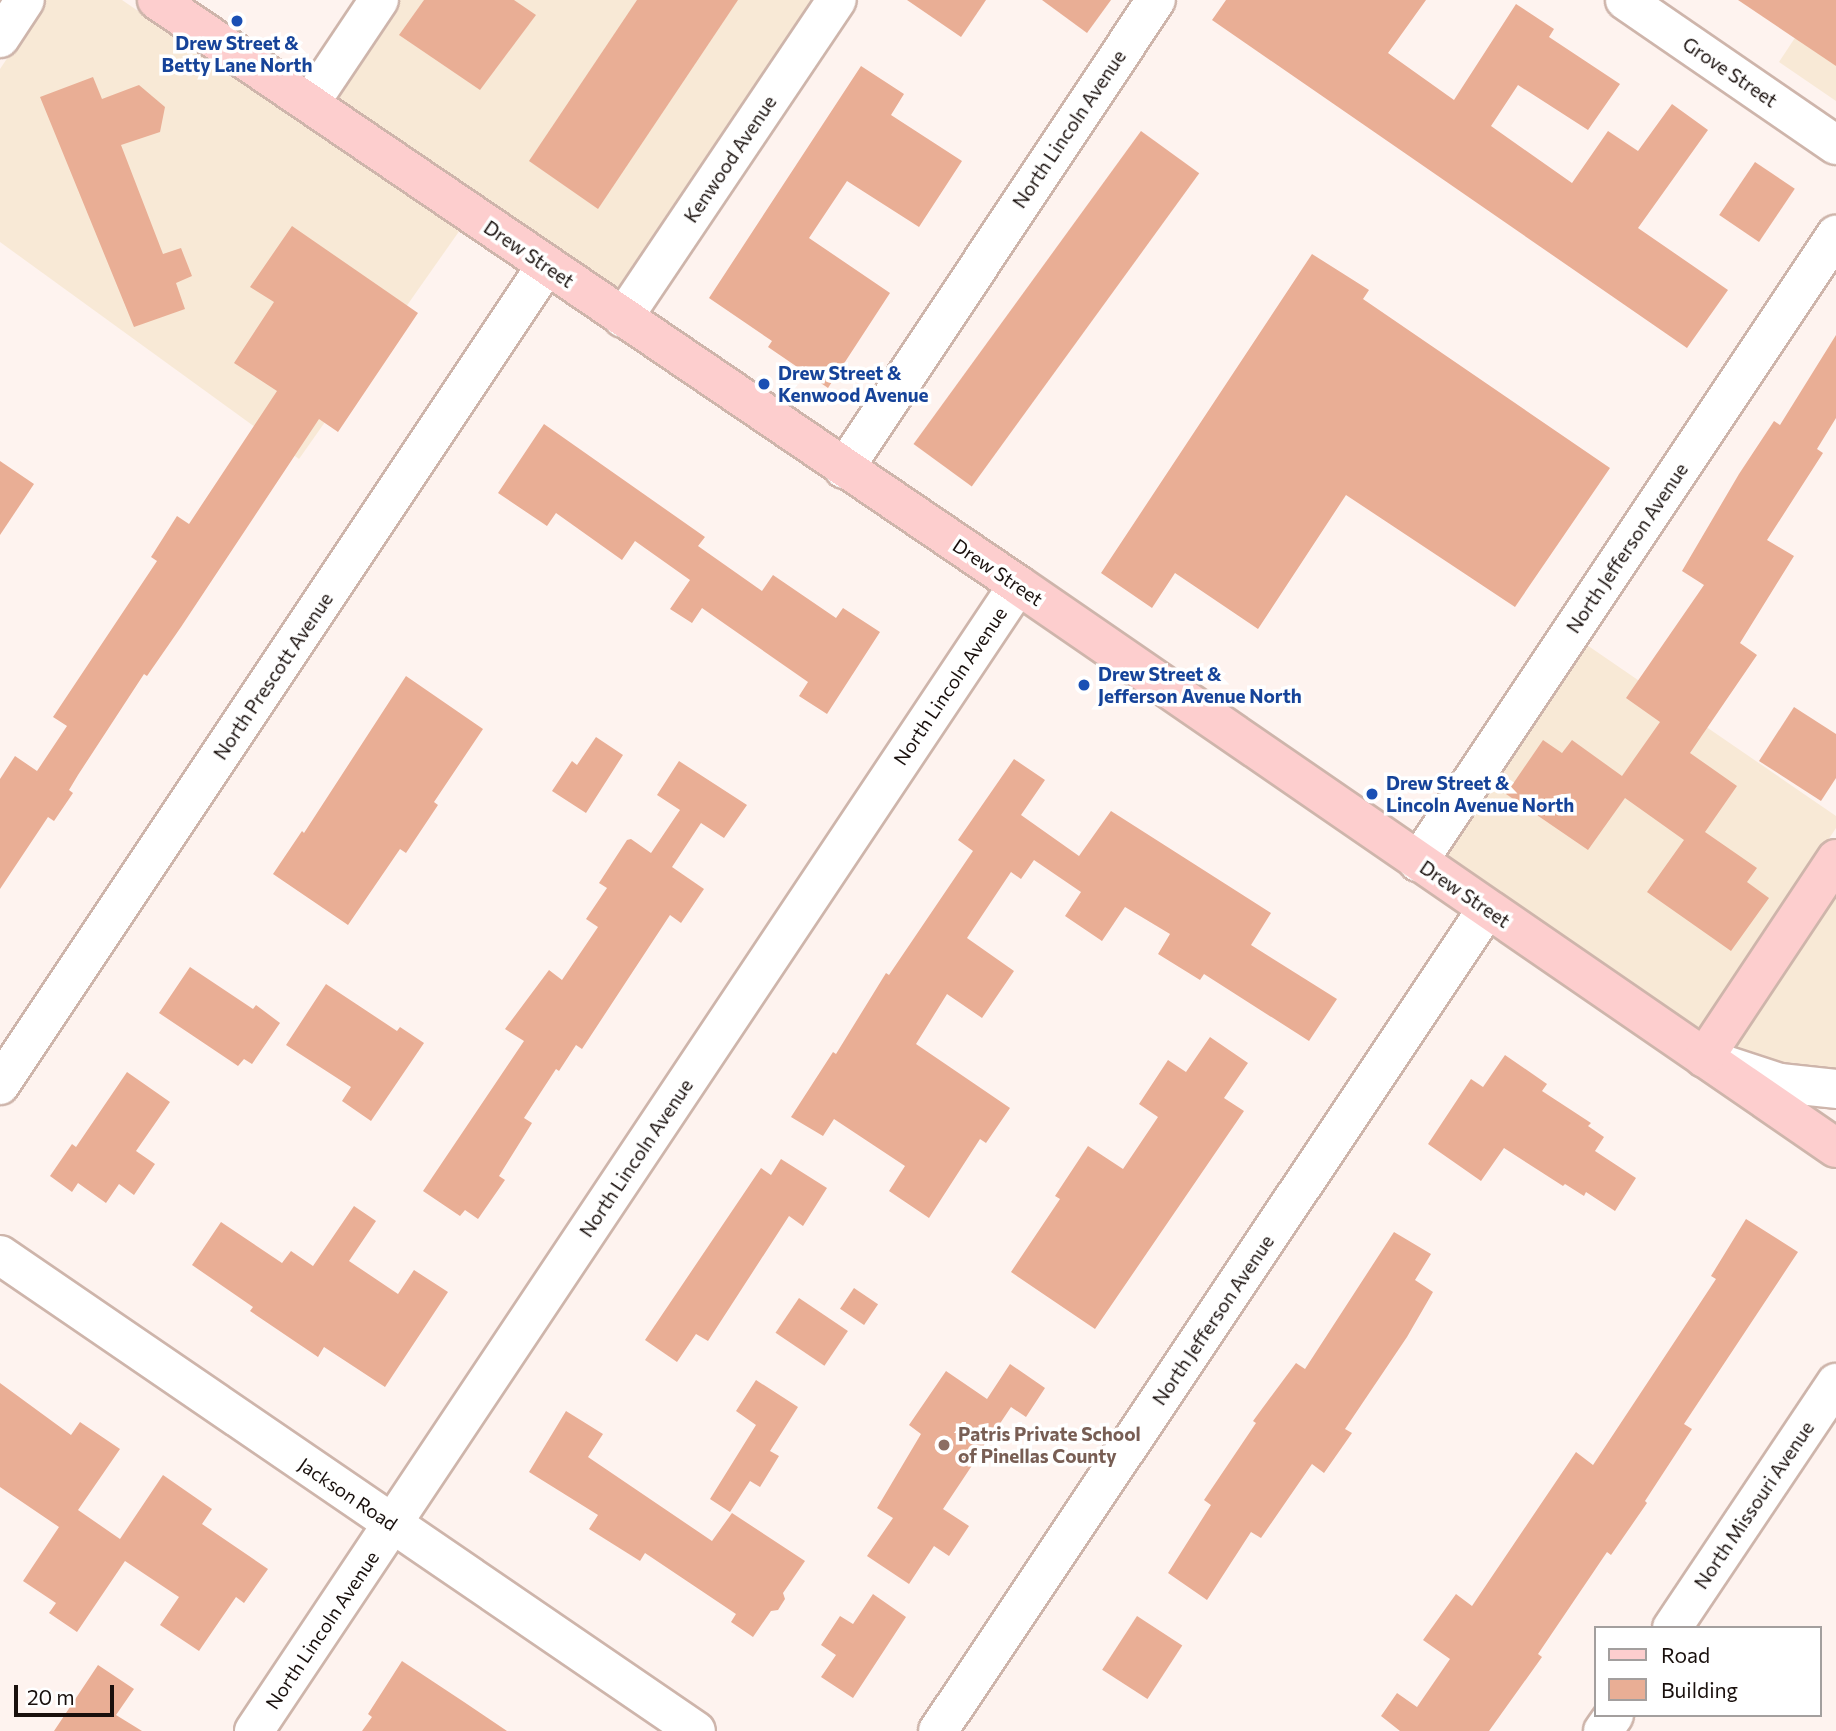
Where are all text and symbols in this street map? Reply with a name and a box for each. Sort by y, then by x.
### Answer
marker: Drew Street & Betty Lane North [229,13,245,29]
place label: Drew Street & Betty Lane North [162,32,312,76]
street label: Grove Street [1678,32,1782,112]
street label: North Lincoln Avenue [1008,46,1130,212]
street label: Kenwood Avenue [679,91,781,227]
street label: Drew Street [480,216,578,292]
place label: Drew Street & Kenwood Avenue [778,362,929,406]
marker: Drew Street & Kenwood Avenue [756,376,772,392]
street label: North Jefferson Avenue [1562,459,1692,637]
street label: Drew Street [949,534,1047,610]
street label: North Prescott Avenue [209,588,337,764]
street label: North Lincoln Avenue [889,603,1011,769]
place label: Drew Street & Jefferson Avenue North [1098,663,1302,707]
marker: Drew Street & Jefferson Avenue North [1076,677,1092,693]
place label: Drew Street & Lincoln Avenue North [1386,772,1574,816]
marker: Drew Street & Lincoln Avenue North [1364,786,1380,802]
street label: Drew Street [1416,856,1514,932]
street label: North Lincoln Avenue [575,1075,697,1241]
street label: North Jefferson Avenue [1148,1231,1278,1409]
street label: North Missouri Avenue [1689,1417,1819,1593]
place label: Patris Private School of Pinellas County [958,1423,1141,1467]
marker: Patris Private School of Pinellas County [936,1437,952,1453]
street label: Jackson Road [294,1453,402,1535]
street label: North Lincoln Avenue [261,1547,383,1713]
legend [1594,1626,1822,1717]
text: Road [1661,1642,1710,1667]
scale bar [18,1672,117,1716]
text: Building [1661,1677,1738,1702]
text: 20 m [27,1684,75,1709]

